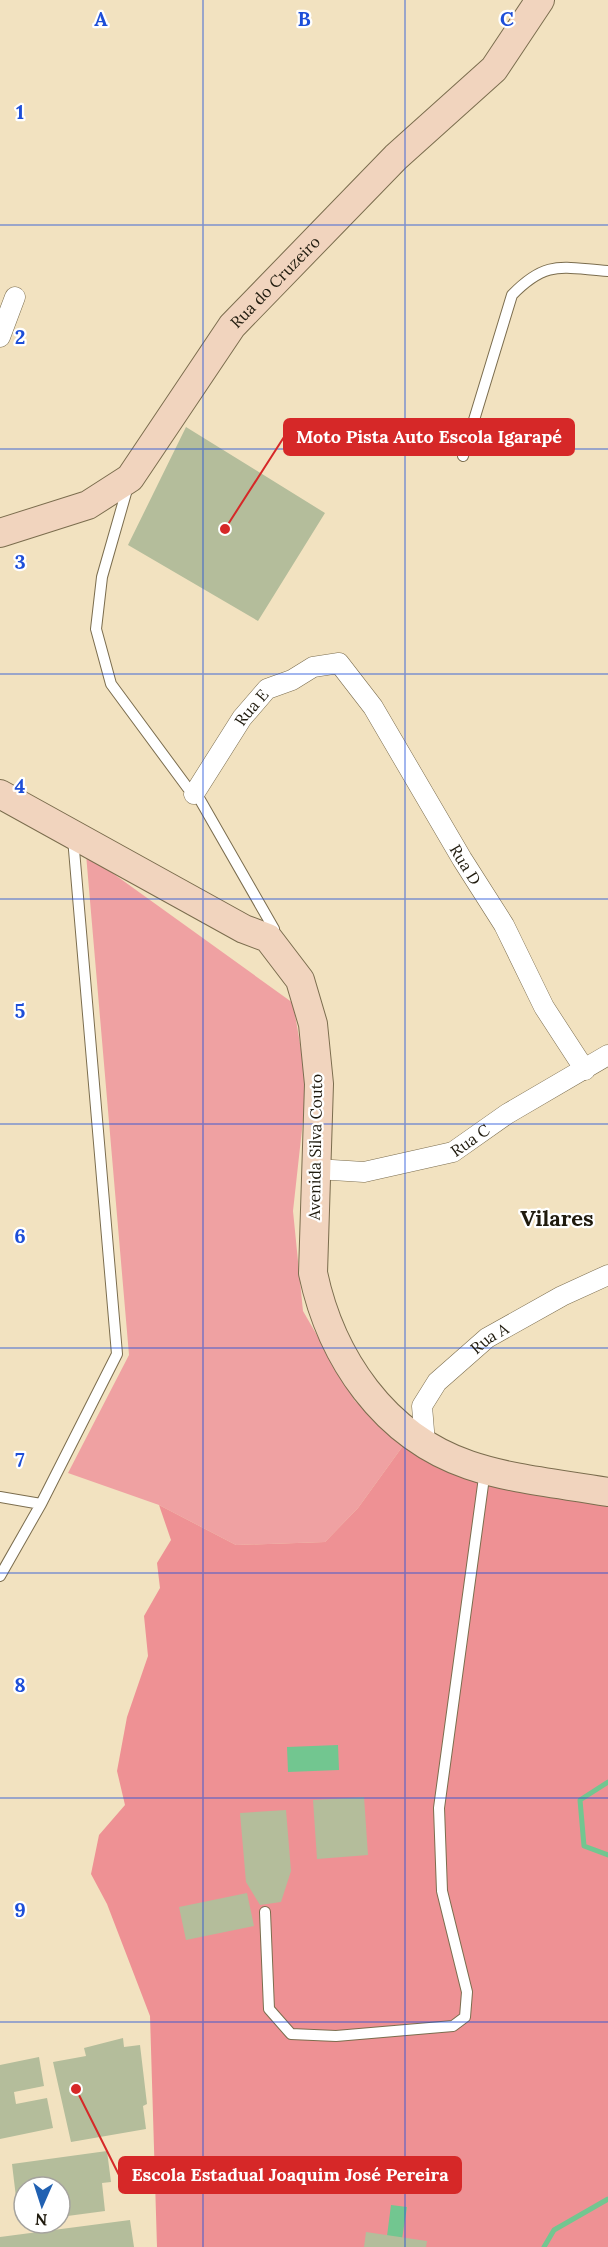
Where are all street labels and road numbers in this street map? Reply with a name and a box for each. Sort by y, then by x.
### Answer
street label: Rua do Cruzeiro [226,232,324,332]
street label: Rua E [230,685,273,729]
street label: Rua D [446,841,486,888]
street label: Avenida Silva Couto [304,1074,326,1221]
street label: Rua C [446,1119,493,1161]
street label: Rua A [466,1318,513,1358]

